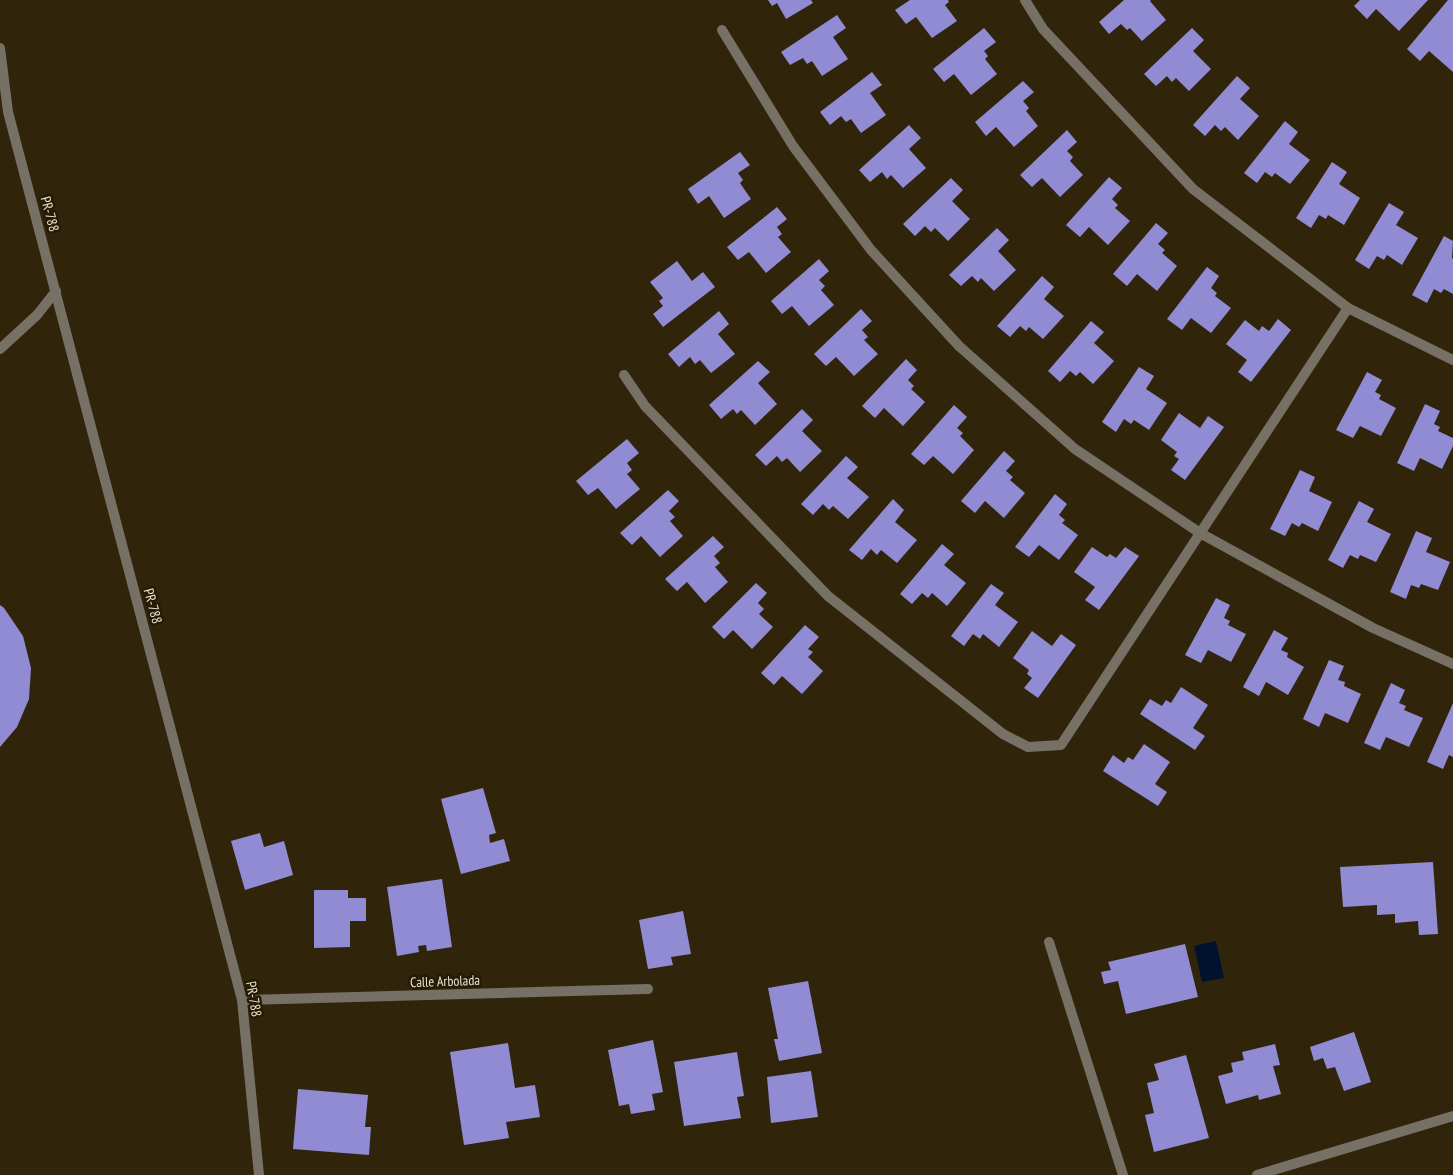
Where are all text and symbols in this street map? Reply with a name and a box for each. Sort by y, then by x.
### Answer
street label: PR-788 [37,194,63,234]
street label: PR-788 [140,586,166,626]
street label: Calle Arbolada [410,971,480,991]
street label: PR-788 [242,980,266,1018]

